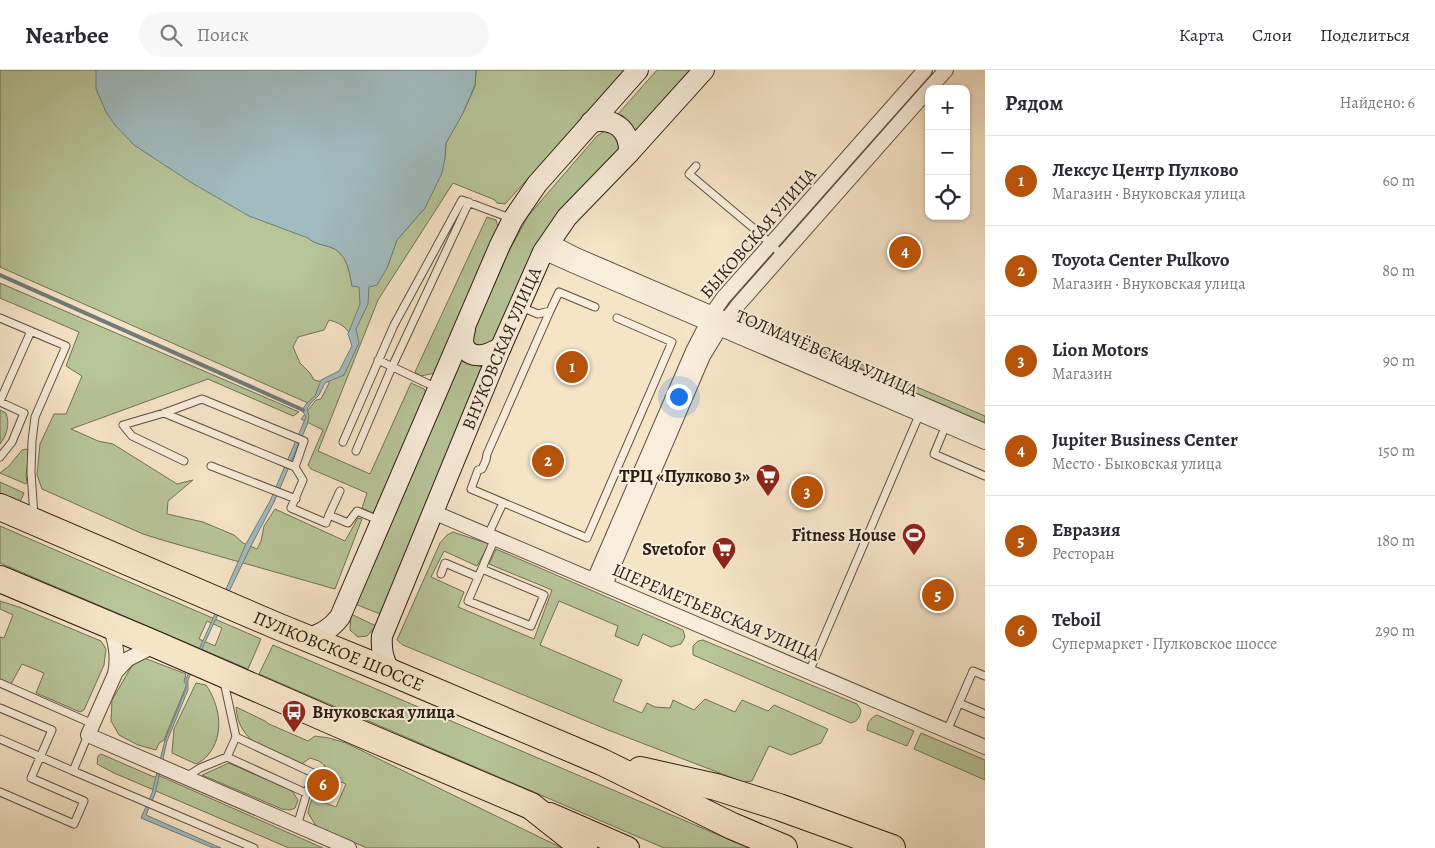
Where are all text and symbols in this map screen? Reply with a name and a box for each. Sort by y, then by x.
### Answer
search box [139,12,489,57]
text: Nearbee [25,19,109,51]
icon: search [157,21,185,49]
text: Поиск [197,22,249,48]
text: Карта [1179,23,1224,47]
text: Слои [1252,23,1292,47]
text: Поделиться [1320,23,1410,47]
map controls [925,85,970,220]
button: + [925,85,970,130]
text: Рядом [1005,89,1063,117]
text: Найдено: 6 [1340,92,1415,114]
button: − [925,130,970,175]
text: Лексус Центр Пулково [1052,157,1238,183]
street label: БЫКОВСКАЯ УЛИЦА [694,162,822,304]
text: 1 [1018,170,1024,192]
text: 60 m [1383,170,1415,192]
button: locate [925,175,970,220]
text: Магазин · Внуковская улица [1052,183,1246,205]
pin: 4 [889,233,921,271]
text: Toyota Center Pulkovo [1052,247,1229,273]
text: 2 [1017,260,1025,282]
text: 80 m [1382,260,1415,282]
street label: ВНУКОВСКАЯ УЛИЦА [456,263,547,433]
text: Магазин · Внуковская улица [1052,273,1246,295]
street label: ТОЛМАЧЁВСКАЯ УЛИЦА [732,304,922,402]
text: Lion Motors [1052,337,1149,363]
pin: 1 [556,348,588,386]
text: 3 [1018,350,1024,372]
text: 90 m [1383,350,1415,372]
text: Магазин [1052,363,1112,385]
your location [666,384,692,410]
text: Jupiter Business Center [1052,427,1238,453]
text: 4 [1017,440,1025,462]
text: 150 m [1378,440,1415,462]
pin: 2 [532,442,564,480]
text: Место · Быковская улица [1052,453,1222,475]
supermarket icon: ТРЦ «Пулково 3» [755,463,781,497]
place label: ТРЦ «Пулково 3» [619,464,750,488]
pin: 3 [791,473,823,511]
text: Евразия [1052,517,1121,543]
sports icon: Fitness House [901,522,927,556]
place label: Fitness House [791,523,896,547]
text: 5 [1018,530,1024,552]
text: 180 m [1377,530,1415,552]
supermarket icon: Svetofor [711,536,737,570]
place label: Svetofor [642,537,707,561]
text: Ресторан [1052,543,1115,565]
street label: ШЕРЕМЕТЬЕВСКАЯ УЛИЦА [609,557,824,667]
pin: 5 [922,576,954,614]
street label: ПУЛКОВСКОЕ ШОССЕ [250,605,428,697]
text: Teboil [1052,607,1101,633]
text: 6 [1017,620,1025,642]
text: 290 m [1375,620,1415,642]
text: Супермаркет · Пулковское шоссе [1052,633,1277,655]
bus stop icon: Внуковская улица [281,699,307,733]
place label: Внуковская улица [312,700,456,724]
pin: 6 [307,766,339,804]

